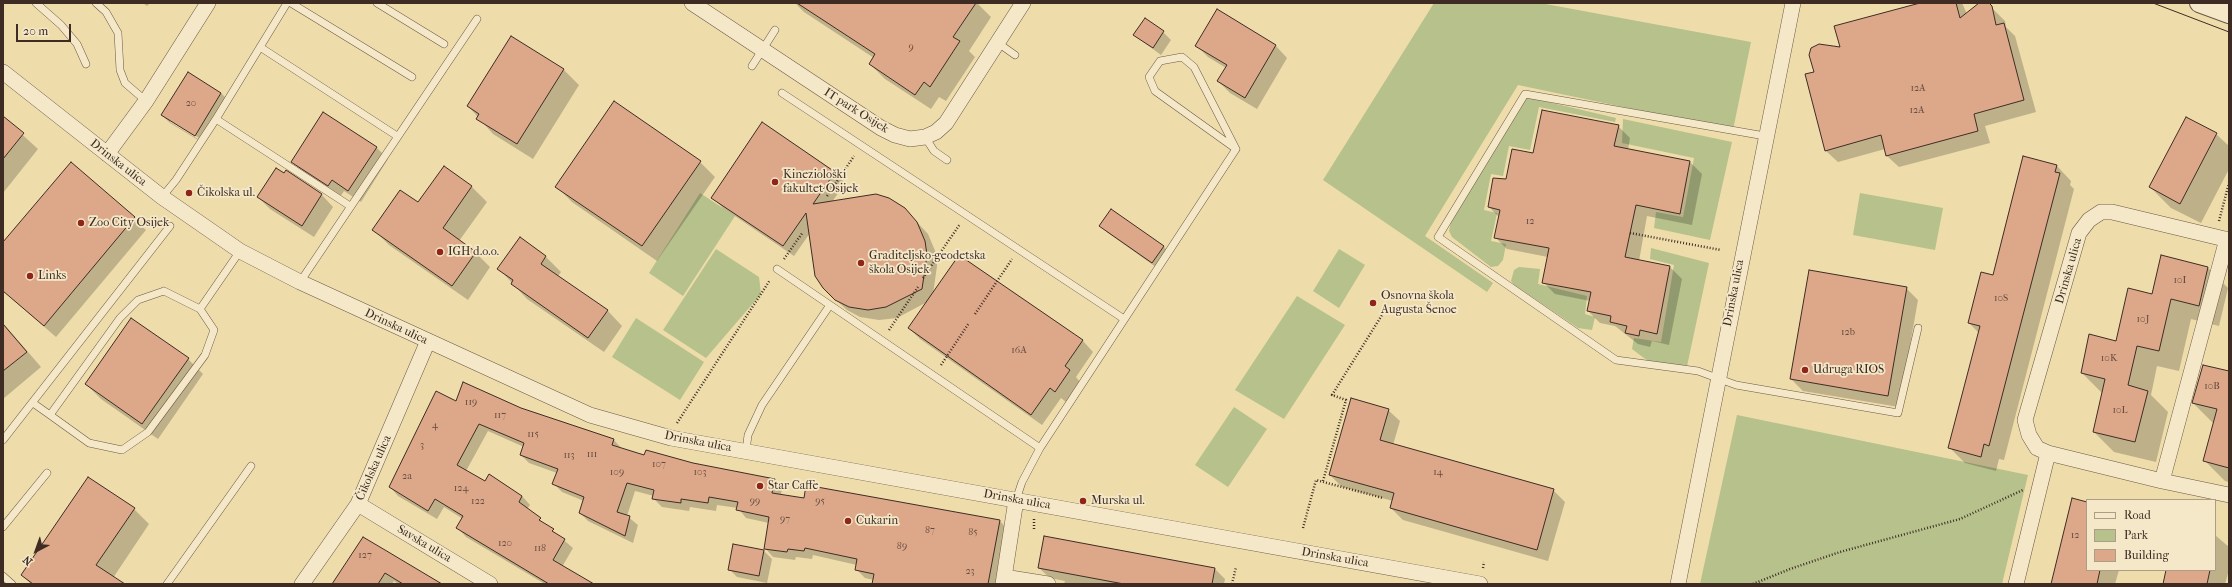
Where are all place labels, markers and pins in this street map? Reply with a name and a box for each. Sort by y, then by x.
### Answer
place label: Kineziološki fakultet Osijek [783,168,858,196]
marker: Kineziološki fakultet Osijek [770,177,780,187]
place label: Čikolska ul. [197,186,255,200]
marker: Čikolska ul. [184,188,194,198]
place label: Zoo City Osijek [89,216,169,230]
marker: Zoo City Osijek [76,218,86,228]
place label: IGH d.o.o. [448,245,499,259]
marker: IGH d.o.o. [435,247,445,257]
place label: Graditeljsko-geodetska škola Osijek [869,249,986,277]
marker: Graditeljsko-geodetska škola Osijek [856,258,866,268]
place label: Links [38,269,66,283]
marker: Links [25,271,35,281]
place label: Osnovna škola Augusta Šenoe [1381,289,1457,317]
marker: Osnovna škola Augusta Šenoe [1368,298,1378,308]
place label: Udruga RIOS [1813,363,1884,377]
marker: Udruga RIOS [1800,365,1810,375]
place label: Star Caffe [768,479,818,493]
marker: Star Caffe [755,481,765,491]
place label: Murska ul. [1091,494,1145,508]
marker: Murska ul. [1078,496,1088,506]
place label: Cukarin [856,514,898,528]
marker: Cukarin [843,516,853,526]

